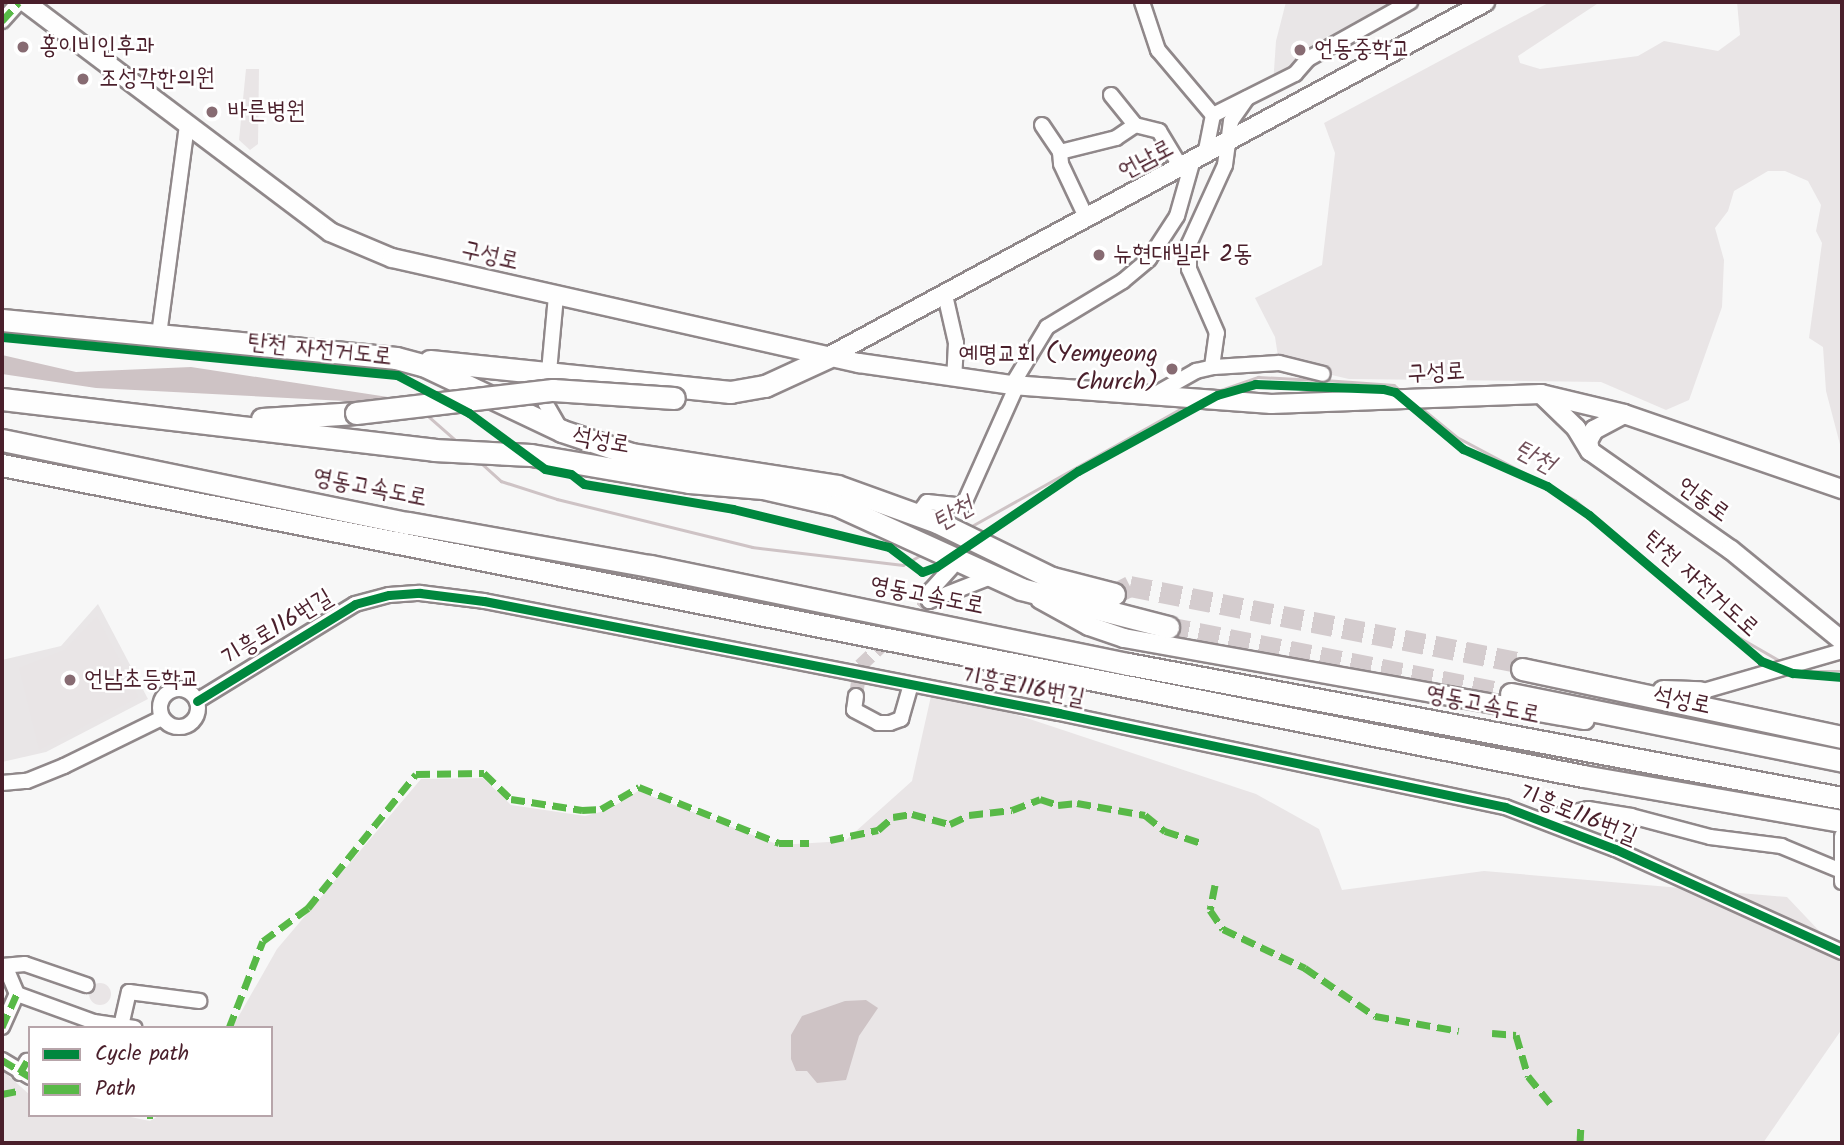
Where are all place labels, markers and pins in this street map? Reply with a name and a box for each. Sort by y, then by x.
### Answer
place label: 홍이비인후과 [39,33,155,61]
place label: 언동중학교 [1314,36,1411,64]
marker: 홍이비인후과 [13,37,33,57]
marker: 언동중학교 [1292,42,1308,58]
place label: 조성각한의원 [99,65,215,93]
marker: 조성각한의원 [73,69,93,89]
place label: 바른병원 [228,98,305,126]
marker: 바른병원 [202,102,222,122]
place label: 뉴현대빌라 2동 [1113,241,1252,269]
marker: 뉴현대빌라 2동 [1091,247,1107,263]
place label: 예명교회 (Yemyeong Church) [959,341,1158,397]
marker: 예명교회 (Yemyeong Church) [1164,361,1180,377]
place label: 언남초등학교 [84,666,200,694]
marker: 언남초등학교 [62,672,78,688]

